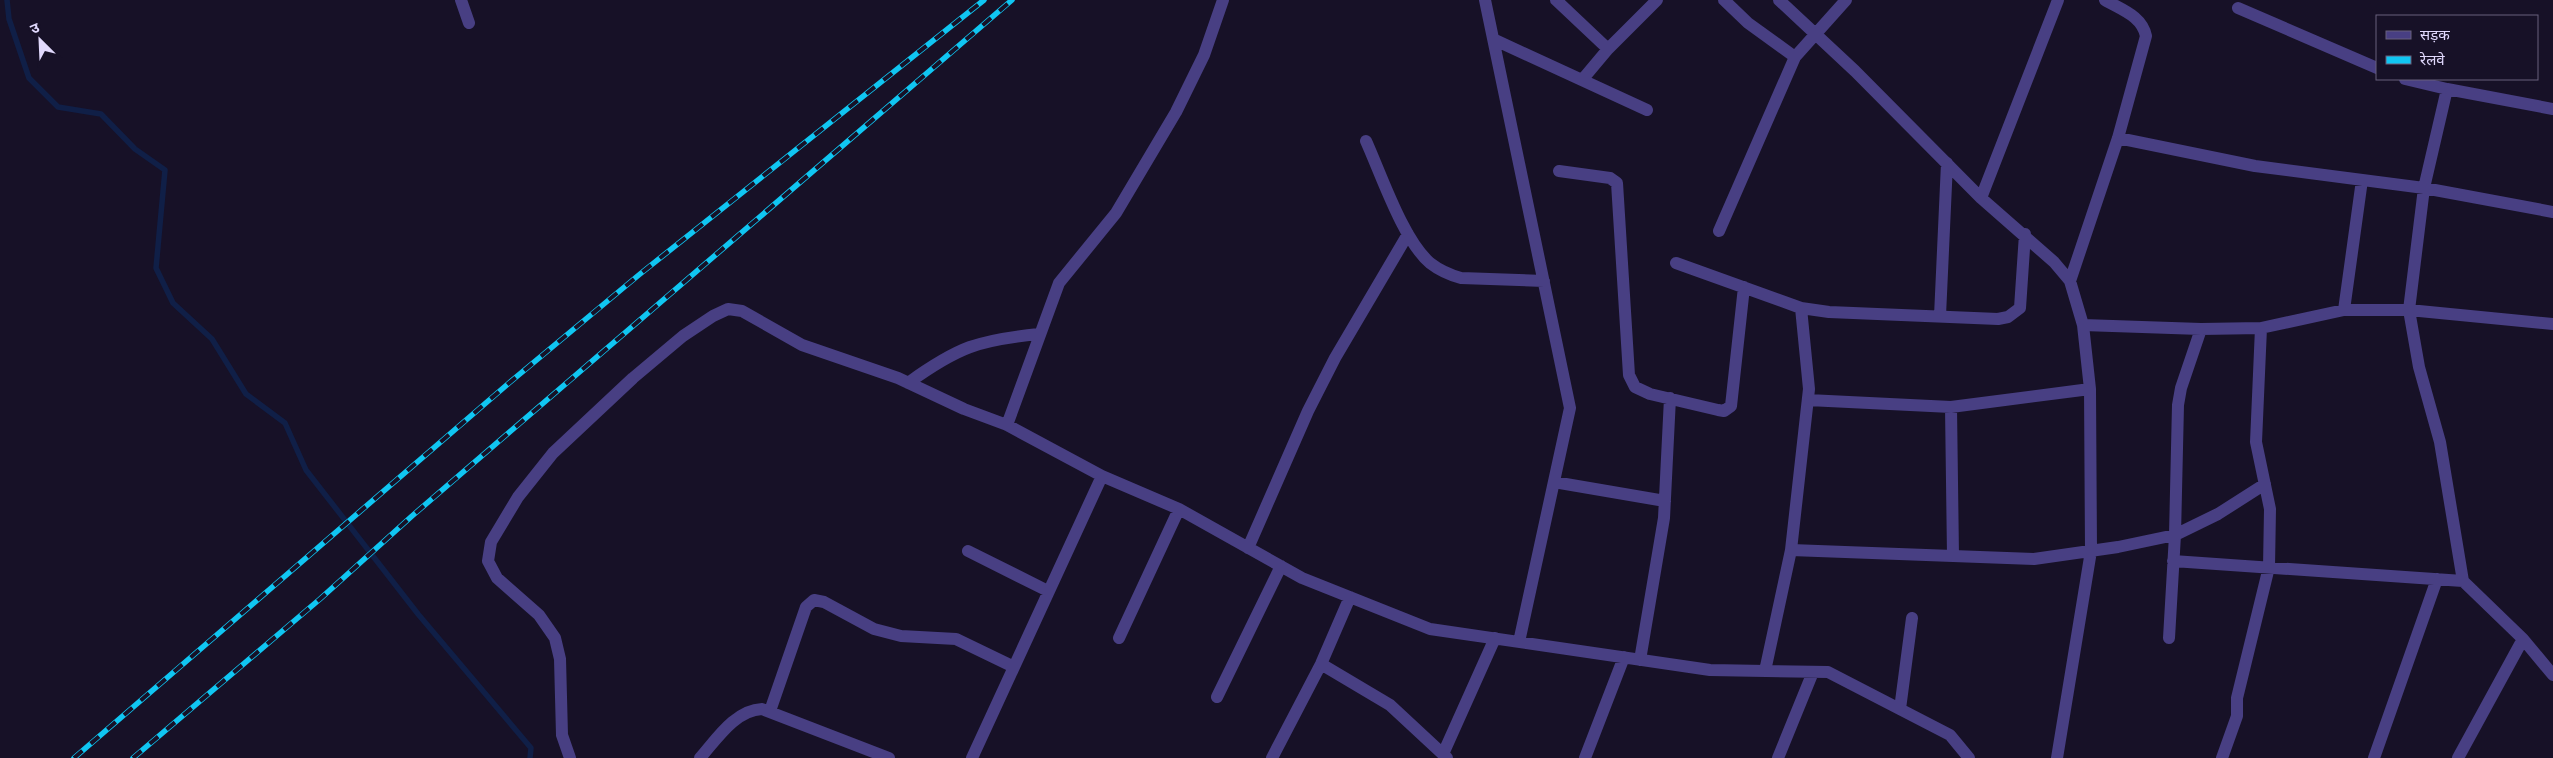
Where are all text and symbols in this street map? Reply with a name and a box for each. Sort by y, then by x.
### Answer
north arrow [15,15,65,65]
legend [2376,15,2538,80]
text: उ [27,18,42,37]
text: सड़क [2420,25,2450,43]
text: रेलवे [2419,50,2445,68]

